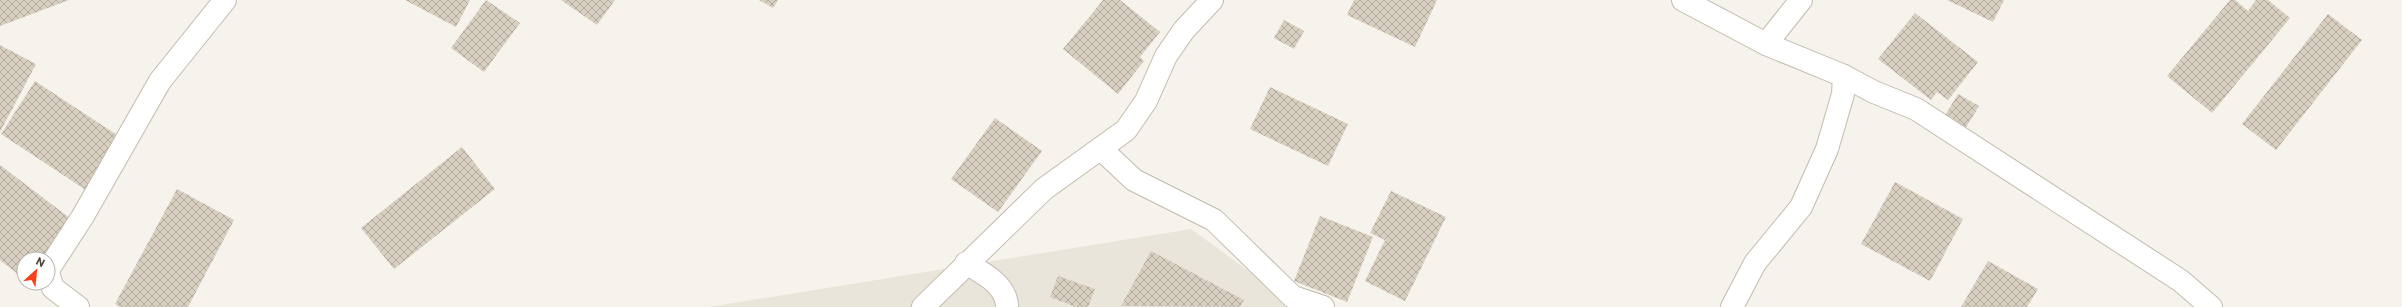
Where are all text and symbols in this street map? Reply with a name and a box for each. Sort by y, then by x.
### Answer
north arrow [16,251,56,291]
text: N [34,254,47,269]

